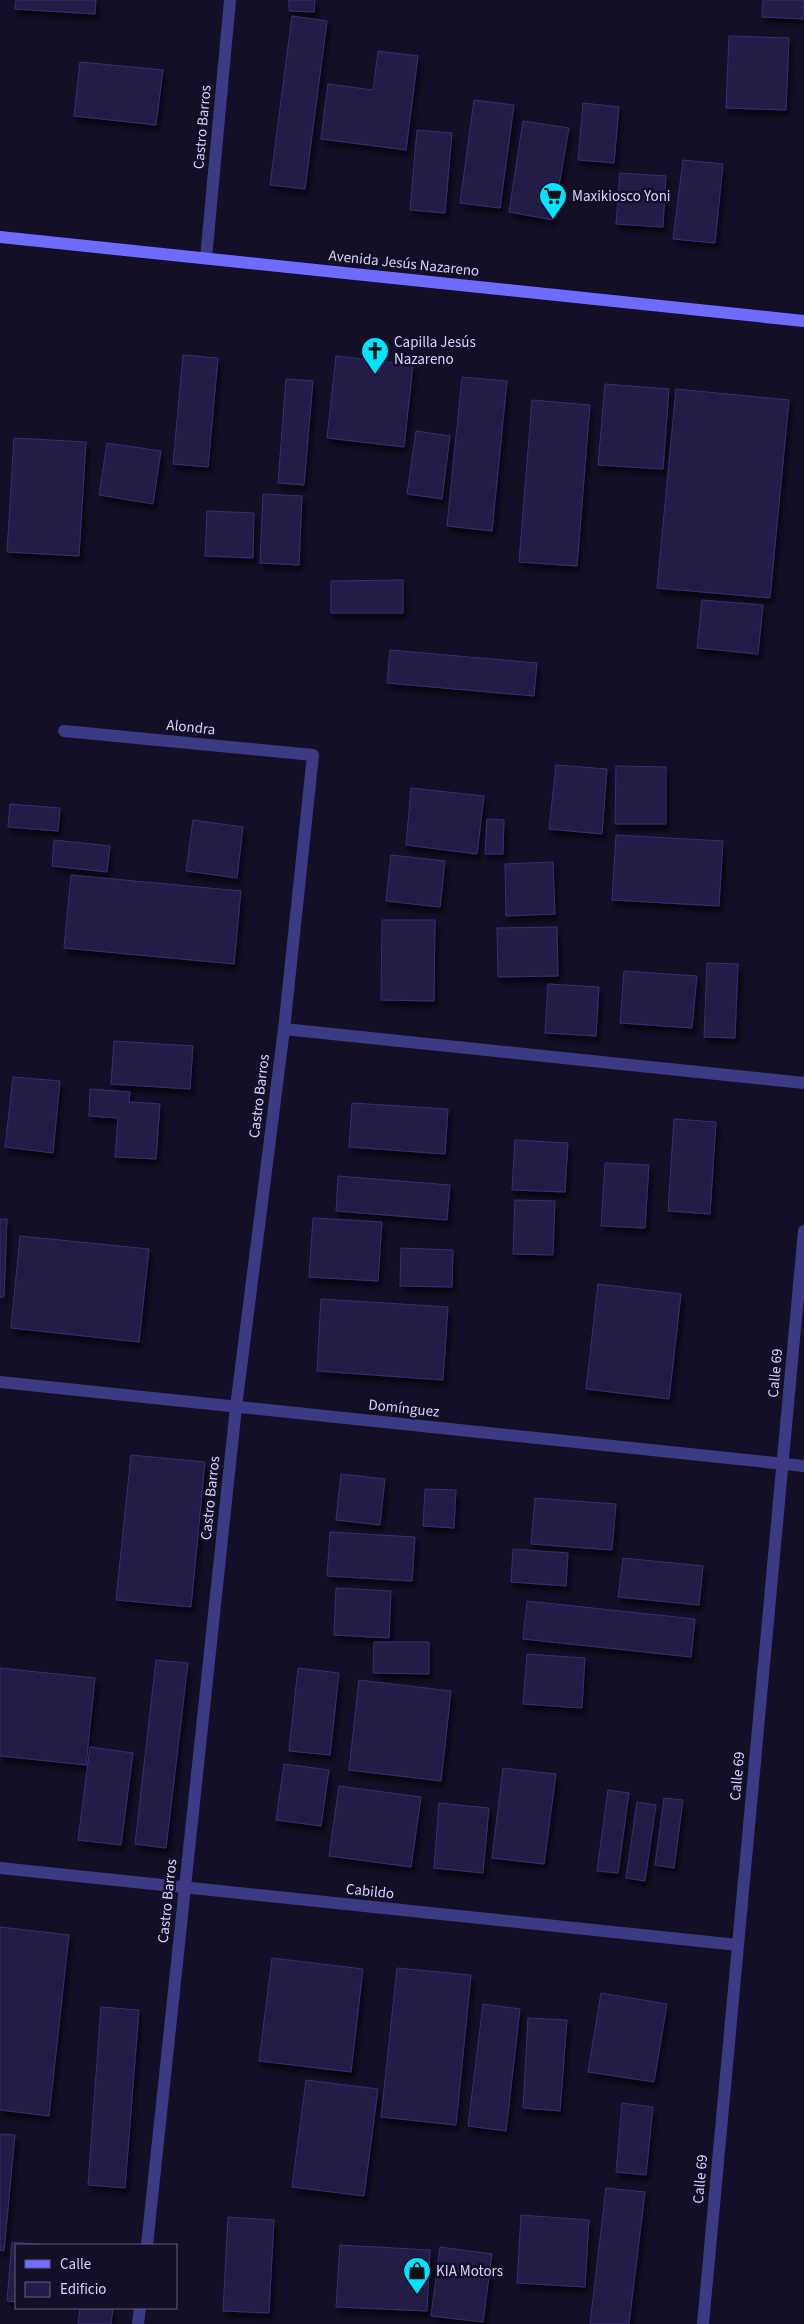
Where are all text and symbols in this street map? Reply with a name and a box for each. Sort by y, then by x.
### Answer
street label: Castro Barros [188,84,217,170]
supermarket icon: Maxikiosco Yoni [538,181,568,220]
place label: Maxikiosco Yoni [572,186,671,207]
street label: Avenida Jesús Nazareno [328,245,480,282]
place label: Capilla Jesús Nazareno [394,332,476,370]
church icon: Capilla Jesús Nazareno [360,336,390,375]
street label: Alondra [165,714,216,741]
street label: Castro Barros [244,1053,275,1139]
street label: Calle 69 [763,1348,788,1398]
street label: Domínguez [367,1394,440,1423]
street label: Castro Barros [196,1455,225,1541]
street label: Calle 69 [725,1751,750,1801]
street label: Castro Barros [153,1858,182,1944]
street label: Cabildo [345,1879,395,1904]
street label: Calle 69 [688,2154,713,2204]
legend [15,2244,178,2309]
text: Calle [60,2254,91,2275]
shop icon: KIA Motors [402,2256,432,2295]
place label: KIA Motors [436,2261,503,2282]
text: Edificio [60,2279,107,2300]

